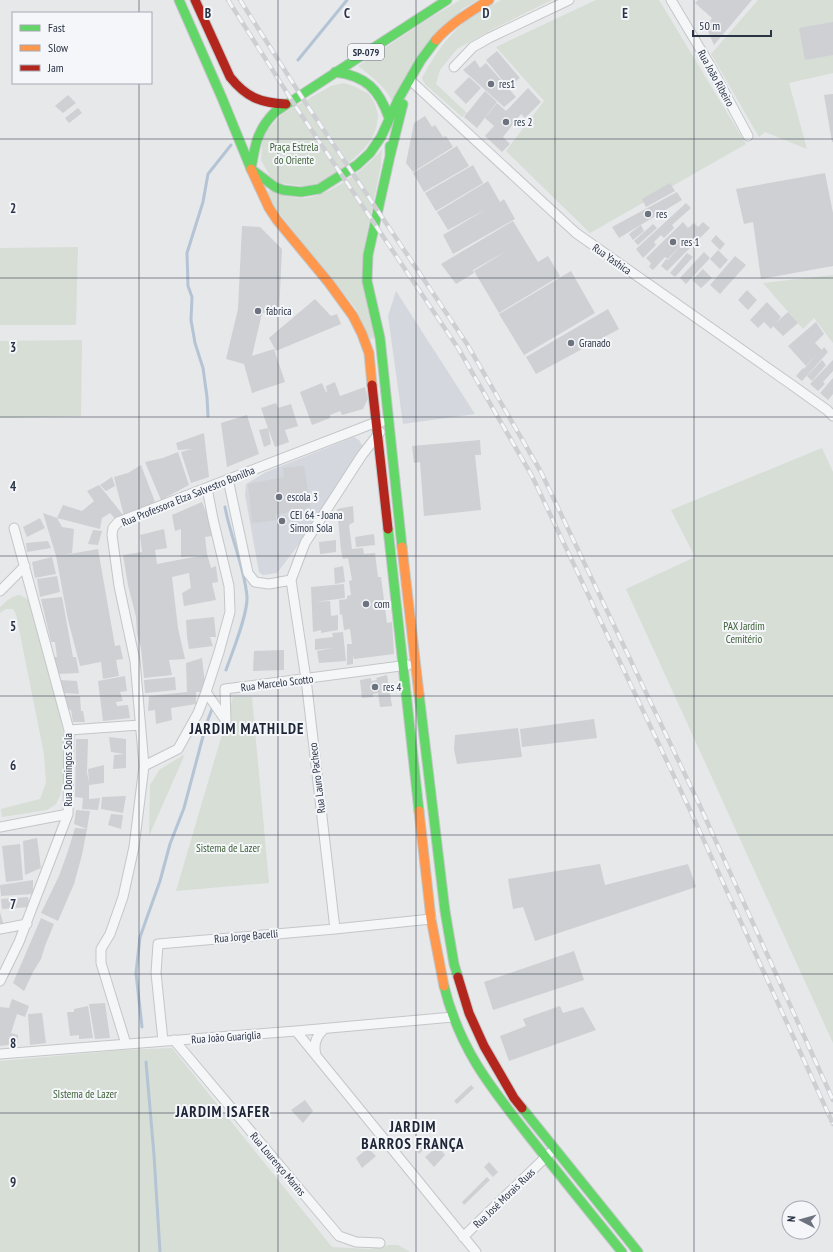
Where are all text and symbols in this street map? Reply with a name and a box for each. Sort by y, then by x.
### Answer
text: B [205,5,211,22]
text: C [344,5,350,22]
text: D [483,5,490,22]
text: E [622,5,628,22]
legend [12,12,152,84]
scale bar [693,12,771,38]
text: 50 m [699,18,720,33]
text: Fast [48,20,66,35]
text: Slow [48,40,69,55]
road number: SP-079 [348,44,384,60]
street label: Rua Joāo Ribeiro [695,47,737,109]
text: Jam [47,60,64,75]
place label: res1 [499,77,515,91]
marker: res1 [486,79,496,89]
place label: res 2 [514,115,533,129]
marker: res 2 [501,117,511,127]
park label: Praça Estrela do Oriente [270,140,318,167]
text: 2 [10,200,16,217]
place label: res [656,207,668,221]
marker: res [643,209,653,219]
place label: res 1 [681,235,700,249]
marker: res 1 [668,237,678,247]
street label: Rua Yashica [590,240,634,278]
place label: fabrica [266,304,292,318]
marker: fabrica [253,306,263,316]
place label: Granado [579,336,611,350]
marker: Granado [566,338,576,348]
text: 3 [10,339,16,356]
street label: Rua Professora Elza Salvestro Bonilha [119,463,257,529]
text: 4 [10,478,17,495]
place label: escola 3 [287,490,318,504]
marker: escola 3 [274,492,284,502]
place label: CEI 64 - Joana Simon Sola [290,508,343,535]
marker: CEI 64 - Joana Simon Sola [277,516,287,526]
place label: com [374,597,390,611]
marker: com [361,599,371,609]
text: 5 [10,618,16,635]
park label: PAX Jardim Cemitério [723,619,765,646]
street label: Rua Marcelo Scotto [240,672,314,694]
place label: res 4 [383,680,402,694]
marker: res 4 [370,682,380,692]
district label: JARDIM MATHILDE [188,719,305,738]
street label: Rua Domingos Sola [61,733,75,807]
street label: Rua Lauro Pacheco [306,742,328,814]
text: 6 [10,757,16,774]
park label: Sistema de Lazer [196,841,260,855]
text: 7 [10,896,16,913]
street label: Rua Jorge Bacelli [213,926,279,946]
street label: Rua João Guariglia [191,1028,261,1046]
text: 8 [10,1035,16,1052]
park label: SIstema de Lazer [53,1087,117,1101]
district label: JARDIM ISAFER [175,1102,270,1121]
district label: JARDIM BARROS FRANÇA [361,1117,465,1153]
street label: Rua Lourenço Marins [247,1129,309,1199]
street label: Rua José Morais Ruas [470,1165,538,1231]
text: 9 [10,1174,16,1191]
north arrow [781,1200,821,1240]
text: N [784,1215,798,1223]

